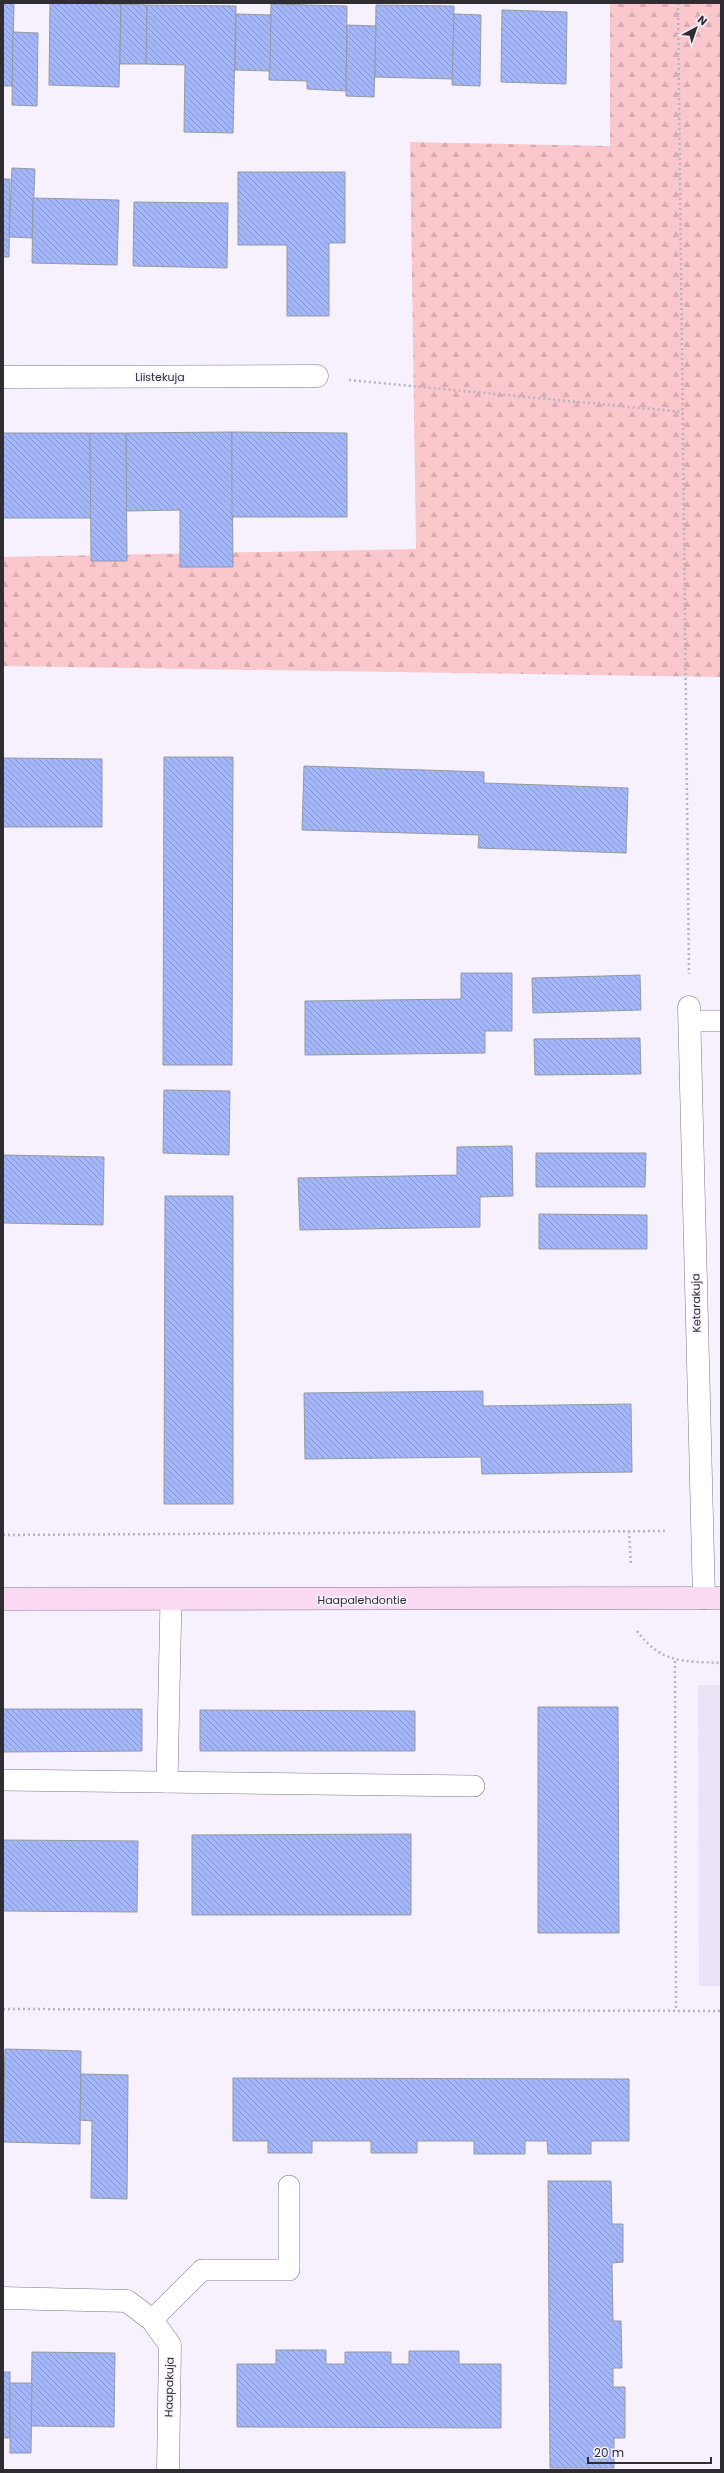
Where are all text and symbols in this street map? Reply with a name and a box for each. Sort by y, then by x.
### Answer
north arrow [676,8,716,48]
text: N [694,12,711,29]
street label: Liistekuja [135,369,185,385]
street label: Ketarakuja [687,1273,705,1333]
street label: Haapalehdontie [318,1592,407,1608]
street label: Haapakuja [160,2357,178,2417]
scale bar [588,2439,711,2465]
text: 20 m [594,2444,624,2461]

